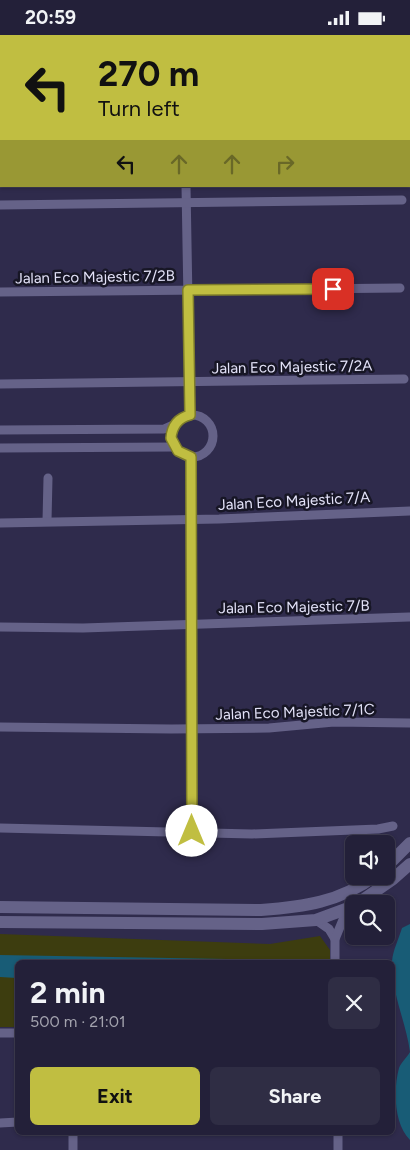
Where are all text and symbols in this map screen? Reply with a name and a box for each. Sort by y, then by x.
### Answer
text: 20:59 [25,6,76,29]
text: 270 m [98,53,199,95]
icon: left [15,55,80,120]
text: Turn left [98,95,180,122]
icon: left [112,150,140,178]
icon: ahead [165,150,193,178]
icon: ahead [218,150,246,178]
icon: right [271,150,299,178]
street label: Jalan Eco Majestic 7/2B [15,267,175,287]
pin [312,268,354,310]
icon: arrive [319,275,347,303]
street label: Jalan Eco Majestic 7/2A [211,357,373,377]
street label: Jalan Eco Majestic 7/A [217,488,371,514]
street label: Jalan Eco Majestic 7/B [218,597,370,617]
street label: Jalan Eco Majestic 7/1C [215,700,375,724]
position arrow [165,804,217,856]
map controls [345,835,395,945]
button: sound [345,835,395,885]
button: search [345,895,395,945]
text: 2 min [30,974,106,1011]
button: close [328,977,380,1029]
text: 500 m · 21:01 [30,1012,126,1031]
button: Exit [30,1067,200,1125]
button: Share [210,1067,380,1125]

